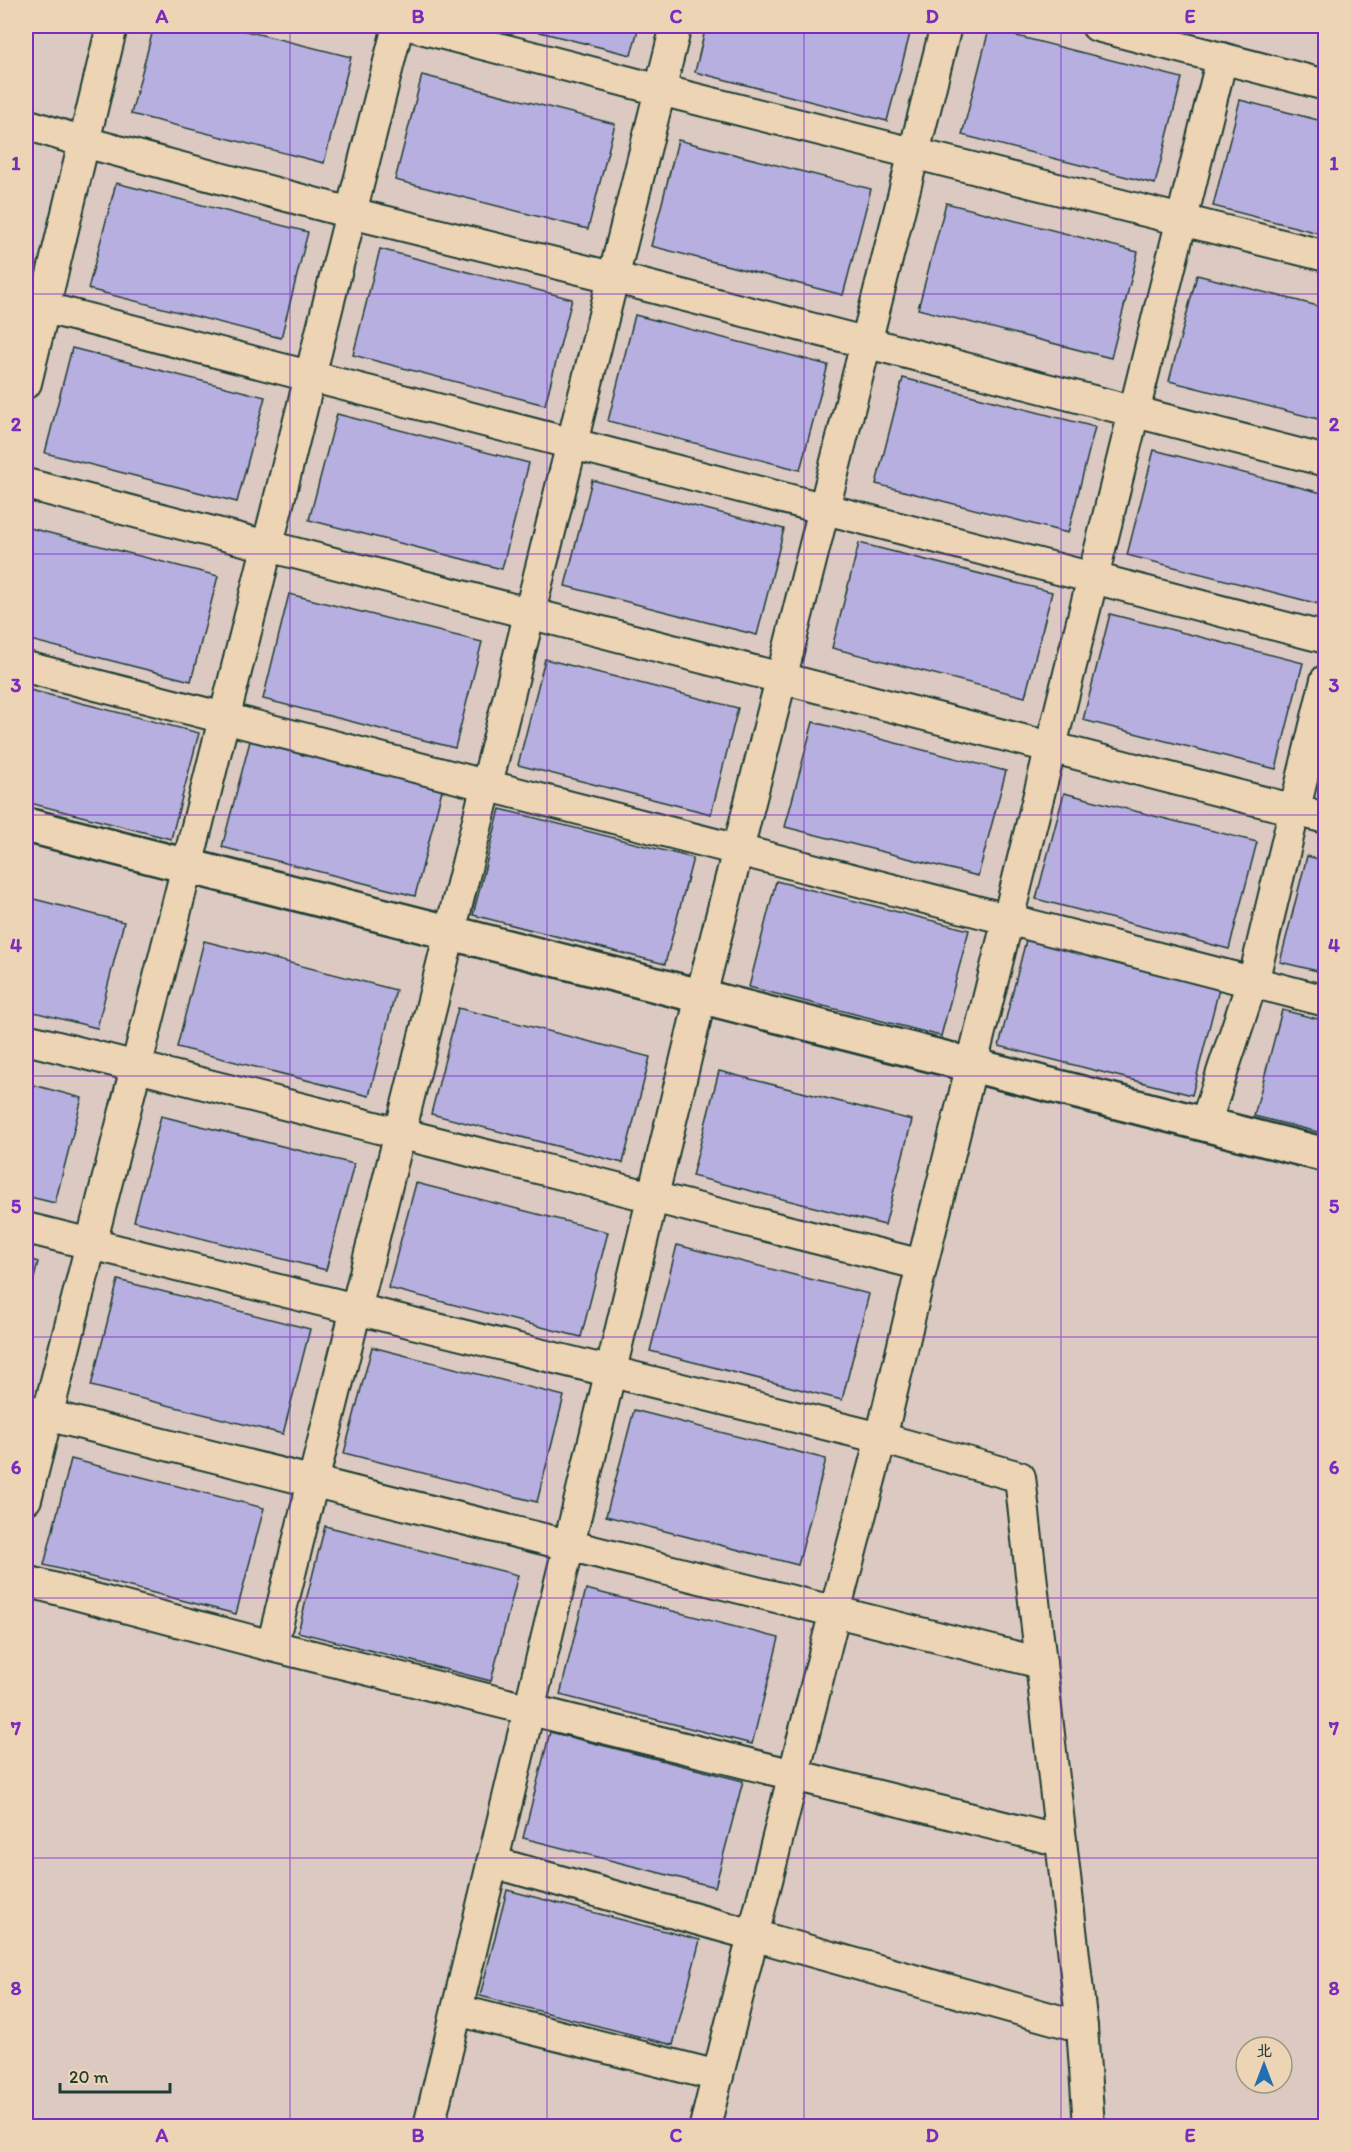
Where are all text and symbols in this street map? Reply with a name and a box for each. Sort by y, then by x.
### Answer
text: A [155,4,169,28]
text: B [412,4,425,28]
text: C [670,4,683,28]
text: D [925,4,939,28]
text: E [1184,4,1196,28]
text: 1 [11,151,21,175]
text: 1 [1329,151,1339,175]
text: 2 [11,412,22,436]
text: 2 [1329,412,1340,436]
text: 3 [11,673,22,697]
text: 3 [1329,673,1340,697]
text: 4 [10,933,22,957]
text: 4 [1328,933,1340,957]
text: 5 [11,1194,22,1218]
text: 5 [1329,1194,1340,1218]
text: 6 [11,1455,22,1479]
text: 6 [1329,1455,1340,1479]
text: 7 [10,1716,21,1740]
text: 7 [1328,1716,1339,1740]
text: 8 [11,1976,22,2000]
text: 8 [1329,1976,1340,2000]
north arrow [1234,2035,1294,2095]
text: 北 [1256,2041,1272,2060]
scale bar [60,2056,170,2094]
text: 20 m [69,2066,109,2088]
text: A [155,2123,169,2147]
text: B [412,2123,425,2147]
text: C [670,2123,683,2147]
text: D [925,2123,939,2147]
text: E [1184,2123,1196,2147]

